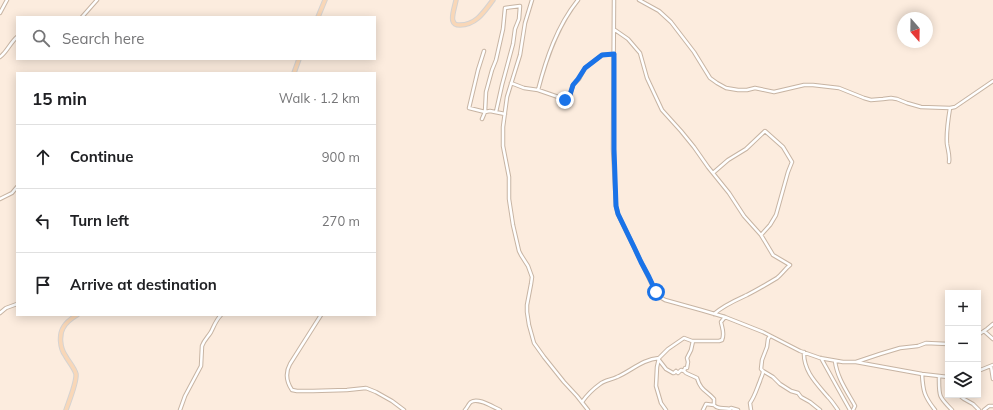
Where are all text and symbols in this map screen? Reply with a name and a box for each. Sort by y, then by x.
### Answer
north arrow [897,12,933,48]
search box [16,16,376,60]
icon: search [30,27,52,49]
text: Search here [62,29,144,48]
text: 15 min [32,88,87,109]
text: Walk · 1.2 km [279,90,360,106]
route end [556,91,574,109]
icon: ahead [32,146,54,168]
text: Continue [70,147,133,166]
text: 900 m [322,149,360,165]
icon: left [32,210,54,232]
text: Turn left [70,211,129,230]
text: 270 m [322,213,360,229]
icon: arrive [32,274,54,296]
text: Arrive at destination [70,275,217,294]
route start [647,283,665,301]
map controls [945,290,981,398]
button: + [945,290,981,326]
button: − [945,326,981,362]
button: layers [945,362,981,398]

